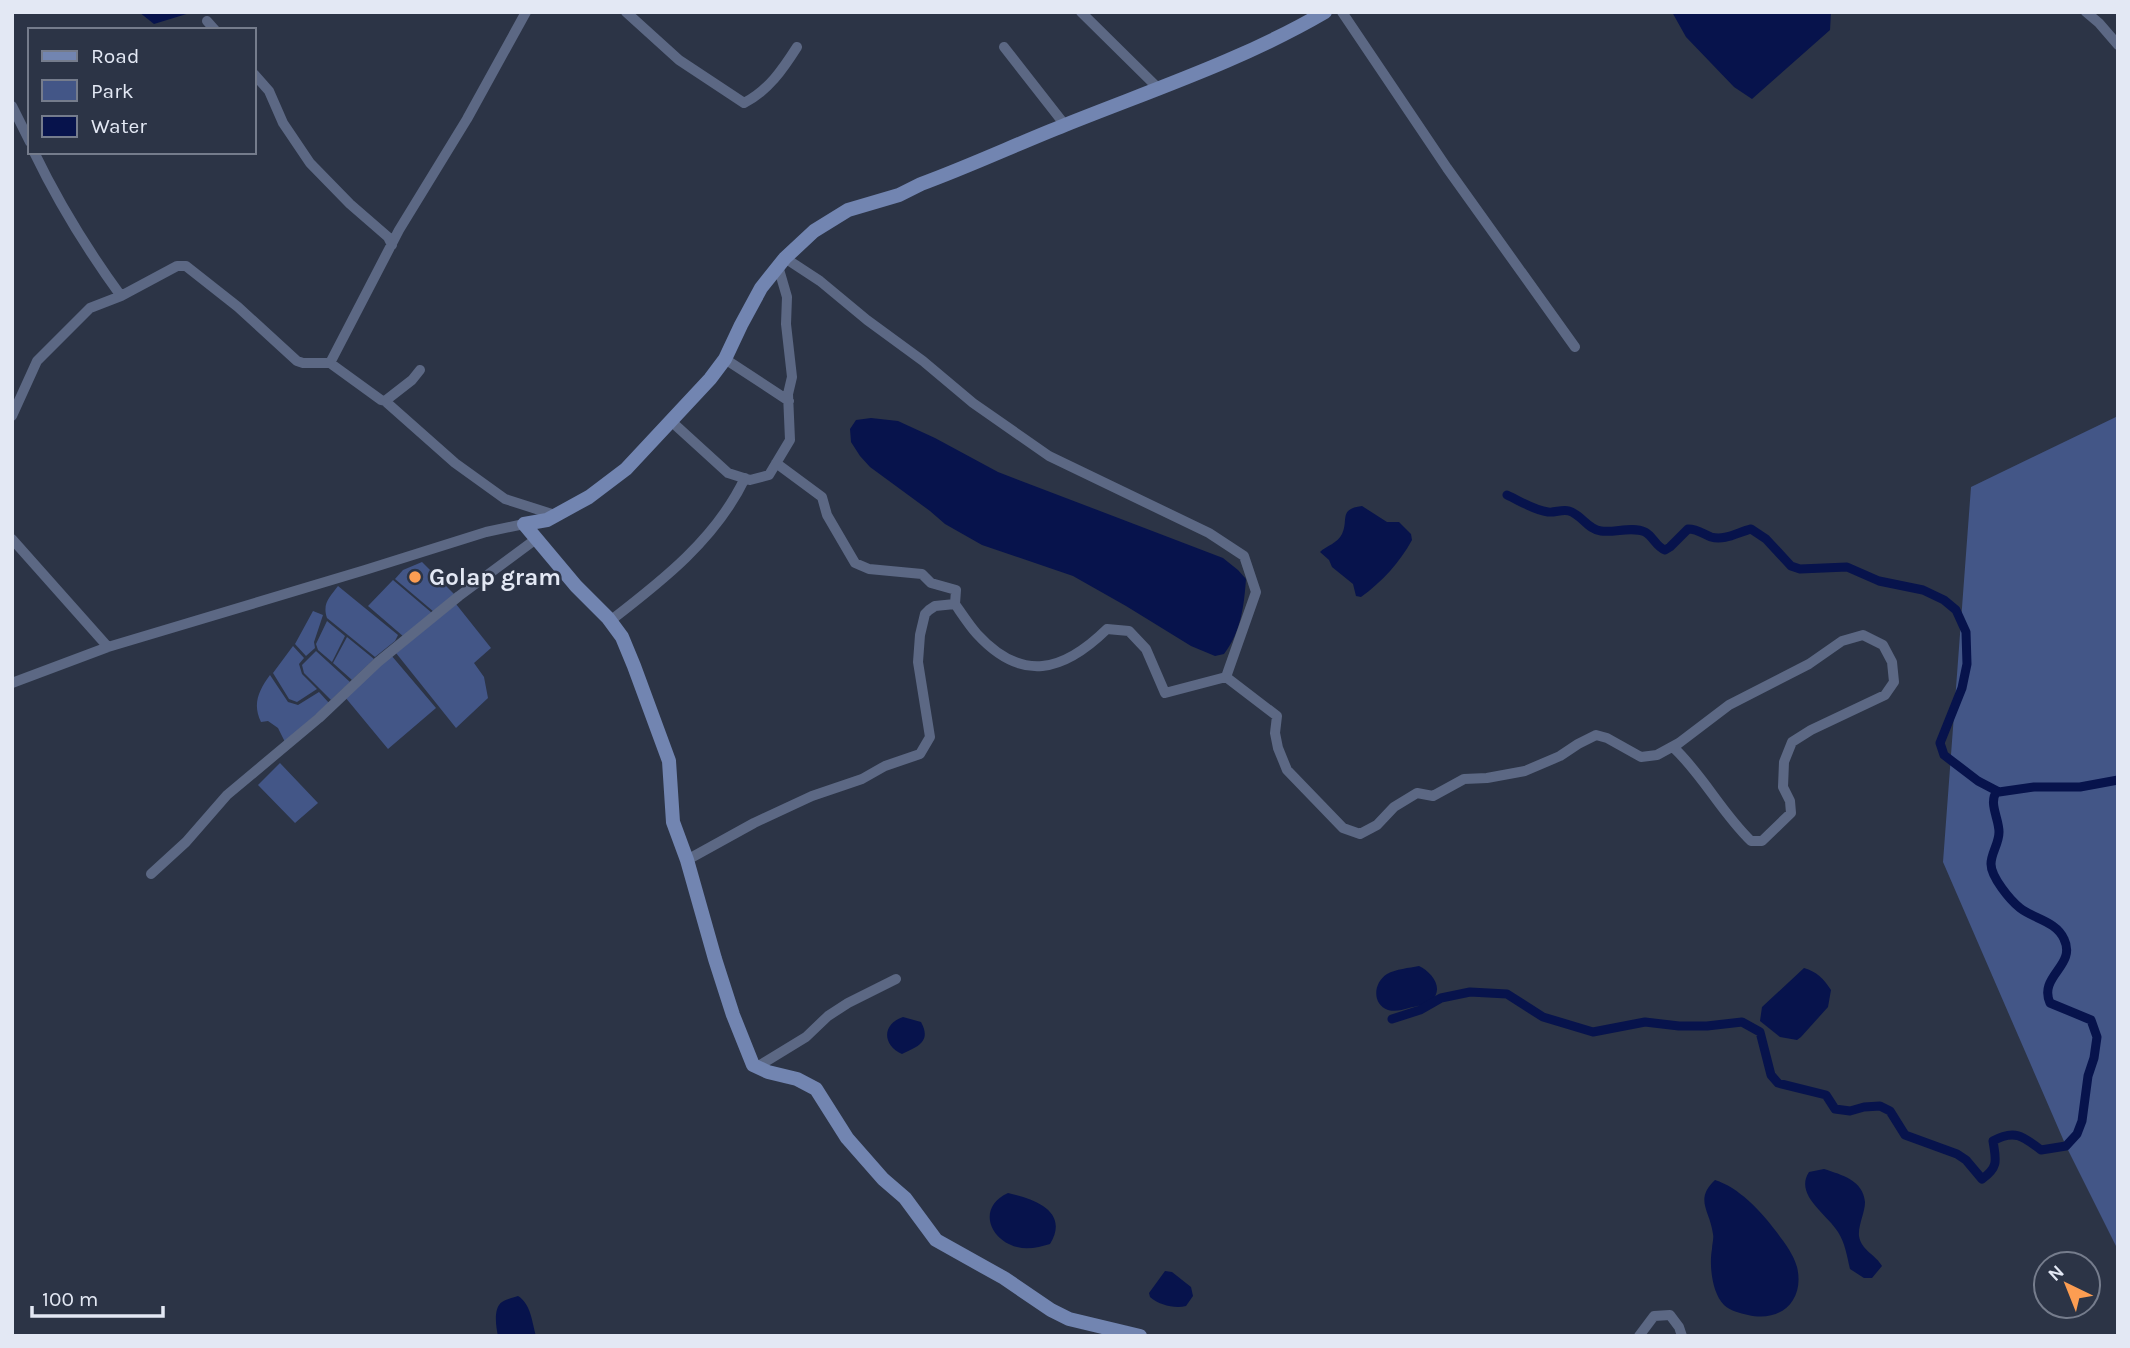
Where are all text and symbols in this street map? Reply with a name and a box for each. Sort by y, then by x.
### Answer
legend [28,28,256,154]
text: Road [91,44,139,68]
text: Park [91,79,134,103]
text: Water [91,114,147,138]
place label: Golap gram [429,563,561,591]
marker: Golap gram [407,569,423,585]
north arrow [2032,1250,2102,1320]
text: N [2044,1261,2069,1286]
scale bar [32,1274,163,1318]
text: 100 m [42,1287,99,1311]

